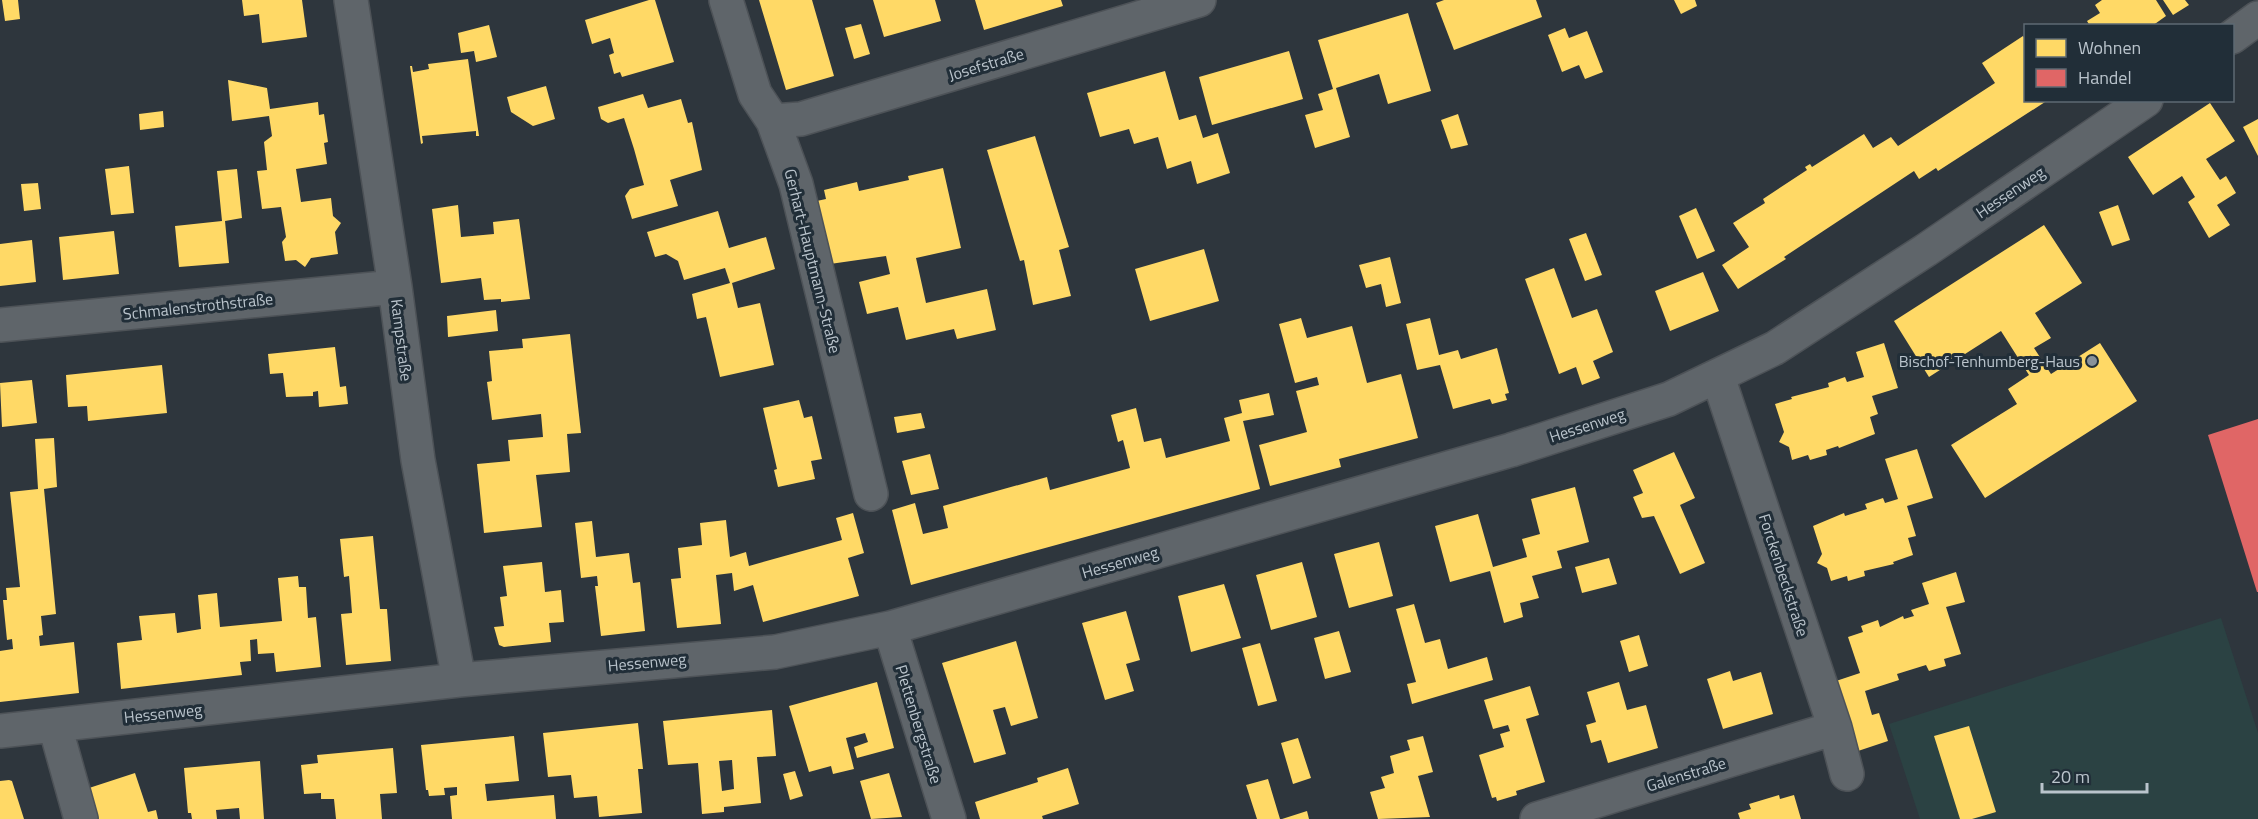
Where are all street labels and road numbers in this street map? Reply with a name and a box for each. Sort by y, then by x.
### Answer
street label: Josefstraße [945,41,1027,87]
street label: Hessenweg [1971,160,2049,224]
street label: Gerhart-Hauptmann-Straße [778,166,848,356]
street label: Schmalenstrothstraße [122,286,274,326]
street label: Kampstraße [385,297,419,383]
street label: Hessenweg [1546,401,1628,449]
street label: Forckenbeckstraße [1753,510,1815,640]
street label: Hessenweg [1079,540,1161,584]
street label: Hessenweg [607,647,687,677]
street label: Plettenbergstraße [890,662,948,786]
street label: Hessenweg [123,697,203,729]
street label: Galenstraße [1643,751,1729,797]

